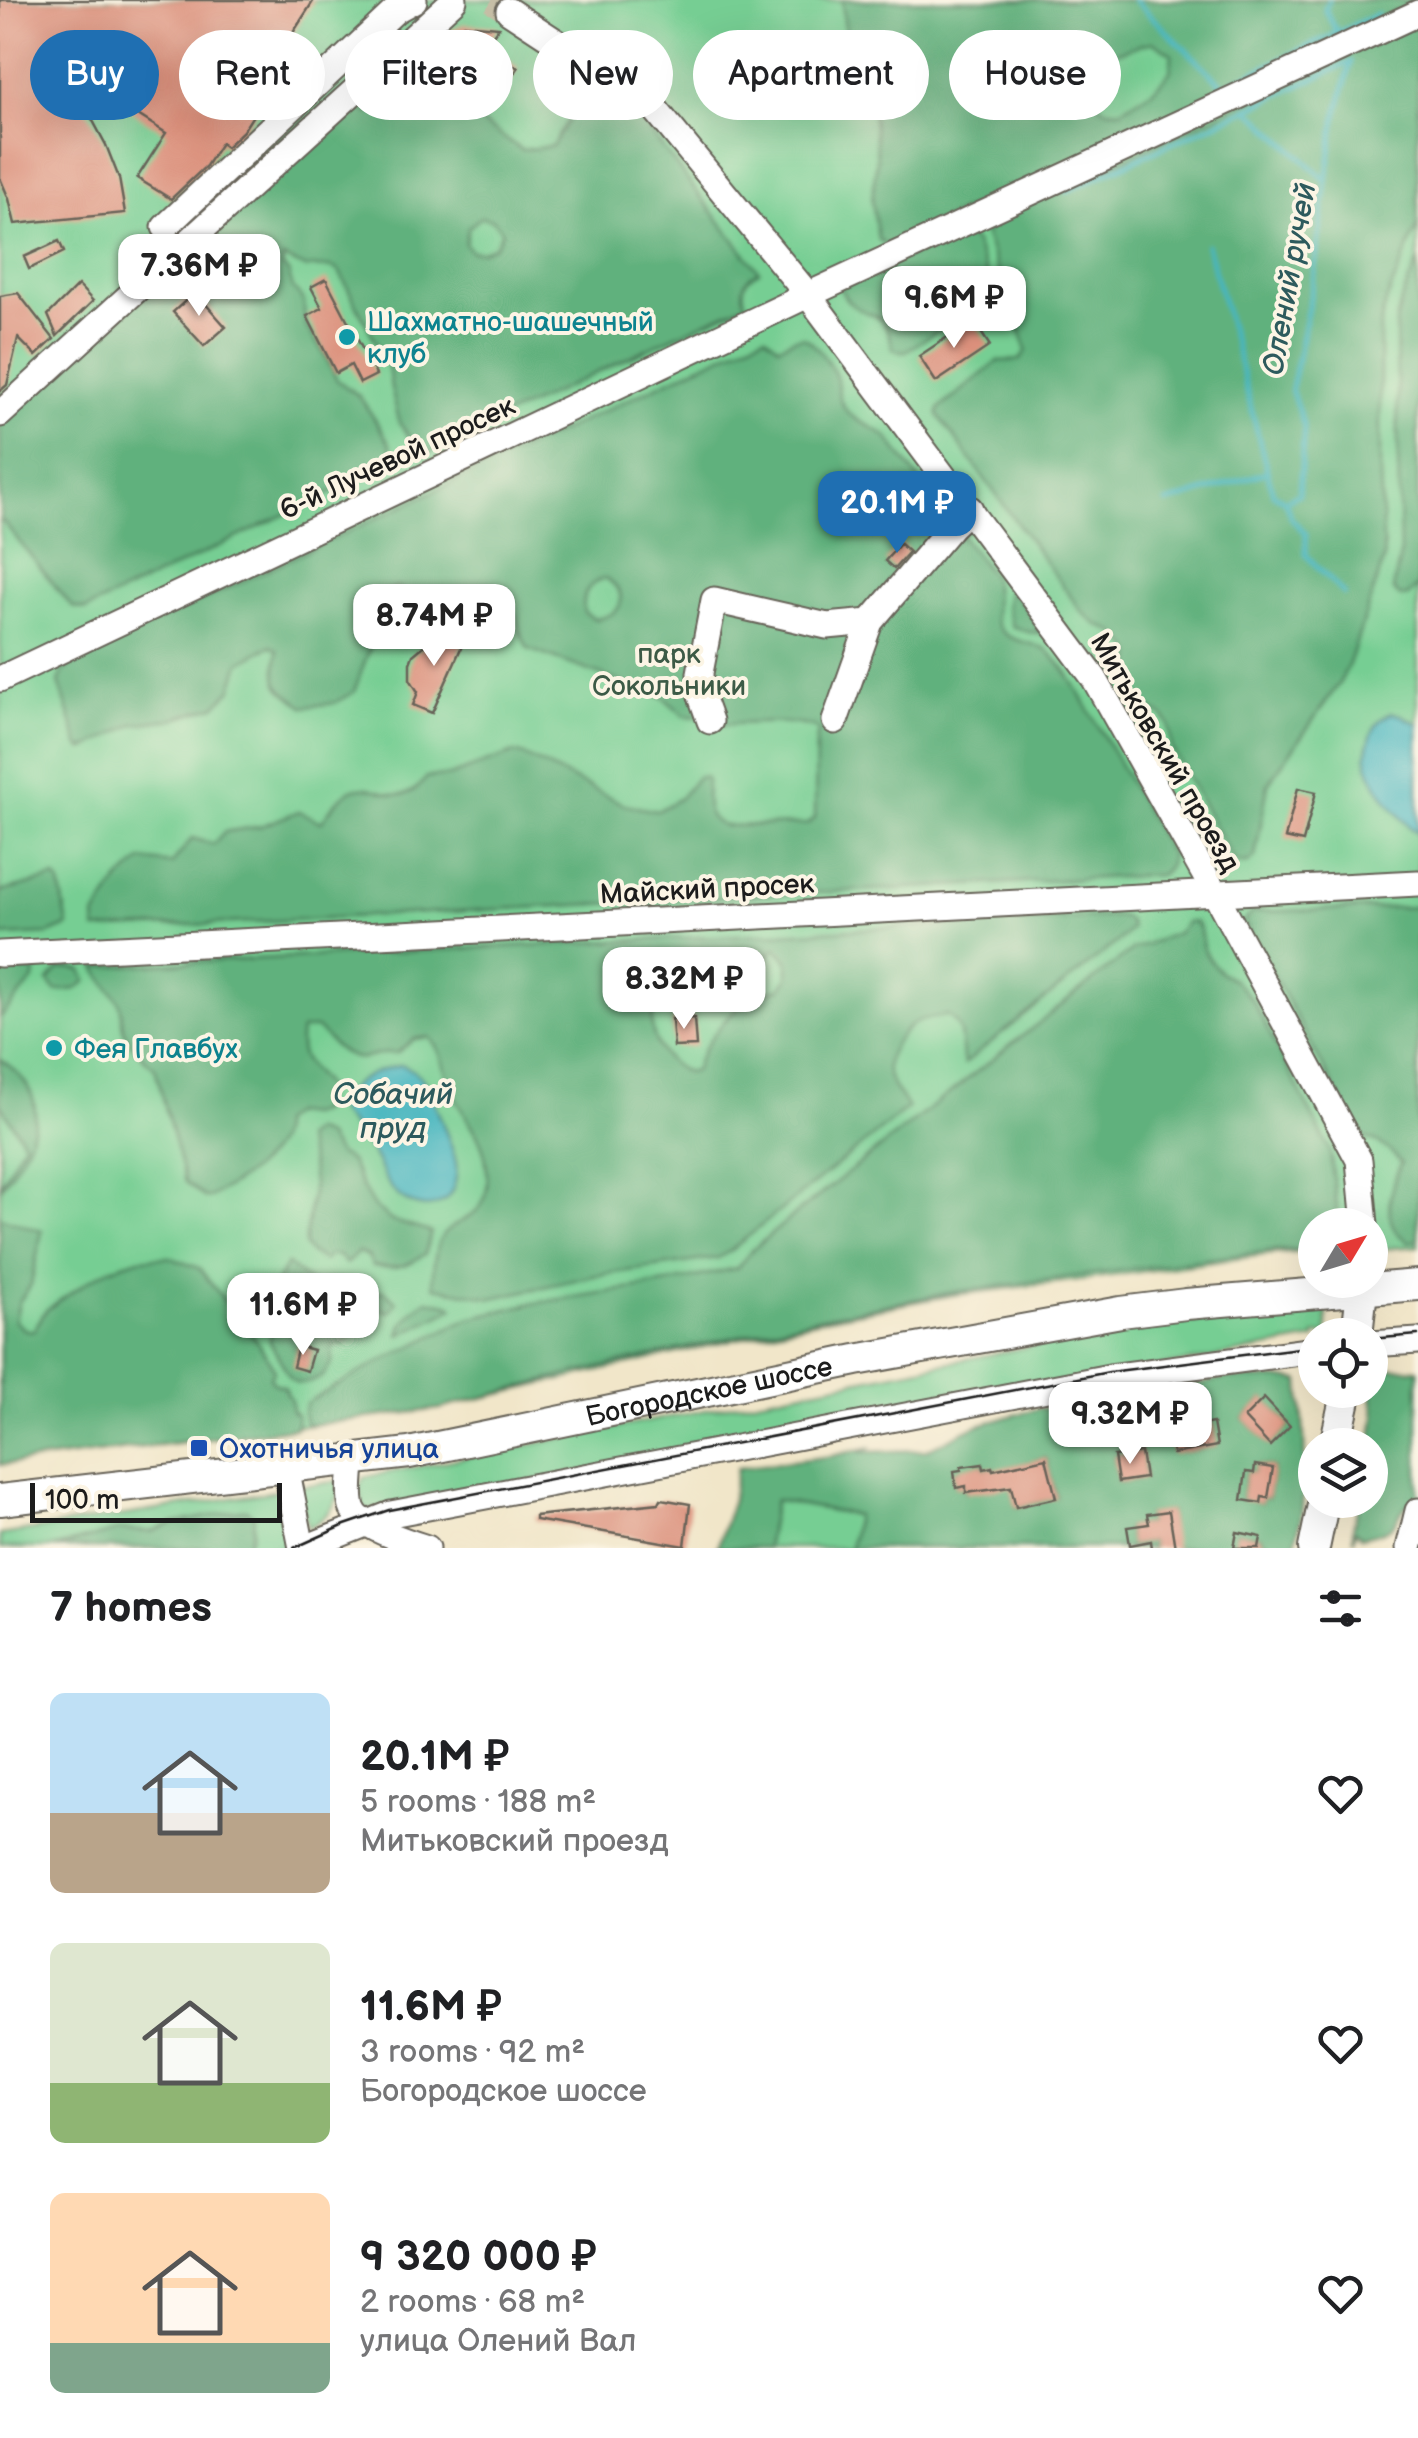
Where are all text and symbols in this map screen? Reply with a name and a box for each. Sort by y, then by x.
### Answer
chip: Buy [30,30,159,120]
chip: Rent [179,30,325,120]
chip: Filters [345,30,513,120]
chip: New [533,30,673,120]
chip: Apartment [693,30,929,120]
chip: House [949,30,1121,120]
water label: Олений ручей [1255,180,1325,378]
pin: 7.36M ₽ [107,234,291,319]
text: 7.36M ₽ [140,247,258,286]
pin: 9.6M ₽ [873,266,1035,351]
text: 9.6M ₽ [904,279,1004,318]
place label: Шахматно-шашечный клуб [367,306,654,371]
marker: Шахматно-шашечный клуб [336,326,358,348]
street label: 6-й Лучевой просек [275,389,520,527]
pin: 20.1M ₽ [805,471,989,556]
text: 20.1M ₽ [840,484,954,523]
pin: 8.74M ₽ [342,584,526,669]
text: 8.74M ₽ [375,597,493,636]
street label: Митьковский проезд [1083,628,1247,878]
park label: парк Сокольники [592,638,746,703]
street label: Майский просек [599,867,815,912]
pin: 8.32M ₽ [592,947,776,1032]
text: 8.32M ₽ [625,960,743,999]
place label: Фея Главбух [74,1033,238,1066]
marker: Фея Главбух [43,1037,65,1059]
water label: Собачий пруд [333,1077,453,1147]
north arrow [1298,1208,1388,1298]
map controls [1298,1208,1388,1518]
pin: 11.6M ₽ [211,1273,395,1358]
text: 11.6M ₽ [249,1286,357,1325]
button: locate [1298,1318,1388,1408]
street label: Богородское шоссе [583,1350,835,1434]
pin: 9.32M ₽ [1038,1382,1222,1467]
text: 9.32M ₽ [1071,1395,1189,1434]
button: layers [1298,1428,1388,1518]
place label: Охотничья улица [219,1433,439,1466]
marker: Охотничья улица [188,1437,210,1459]
scale bar [30,1478,282,1522]
text: 100 m [45,1484,119,1517]
icon: filters [1313,1581,1368,1636]
text: 7 homes [50,1583,212,1634]
text: 20.1M ₽ [360,1732,509,1783]
icon: home [130,1733,250,1853]
icon: heart [1313,1766,1368,1821]
text: 5 rooms · 188 m² [360,1783,596,1822]
text: Митьковский проезд [360,1822,669,1861]
text: 11.6M ₽ [360,1982,502,2033]
icon: home [130,1983,250,2103]
icon: heart [1313,2016,1368,2071]
text: 3 rooms · 92 m² [360,2033,585,2072]
text: Богородское шоссе [360,2072,647,2111]
text: 9 320 000 ₽ [360,2232,597,2283]
icon: home [130,2233,250,2353]
icon: heart [1313,2266,1368,2321]
text: 2 rooms · 68 m² [360,2283,585,2322]
text: улица Олений Вал [360,2322,636,2361]

